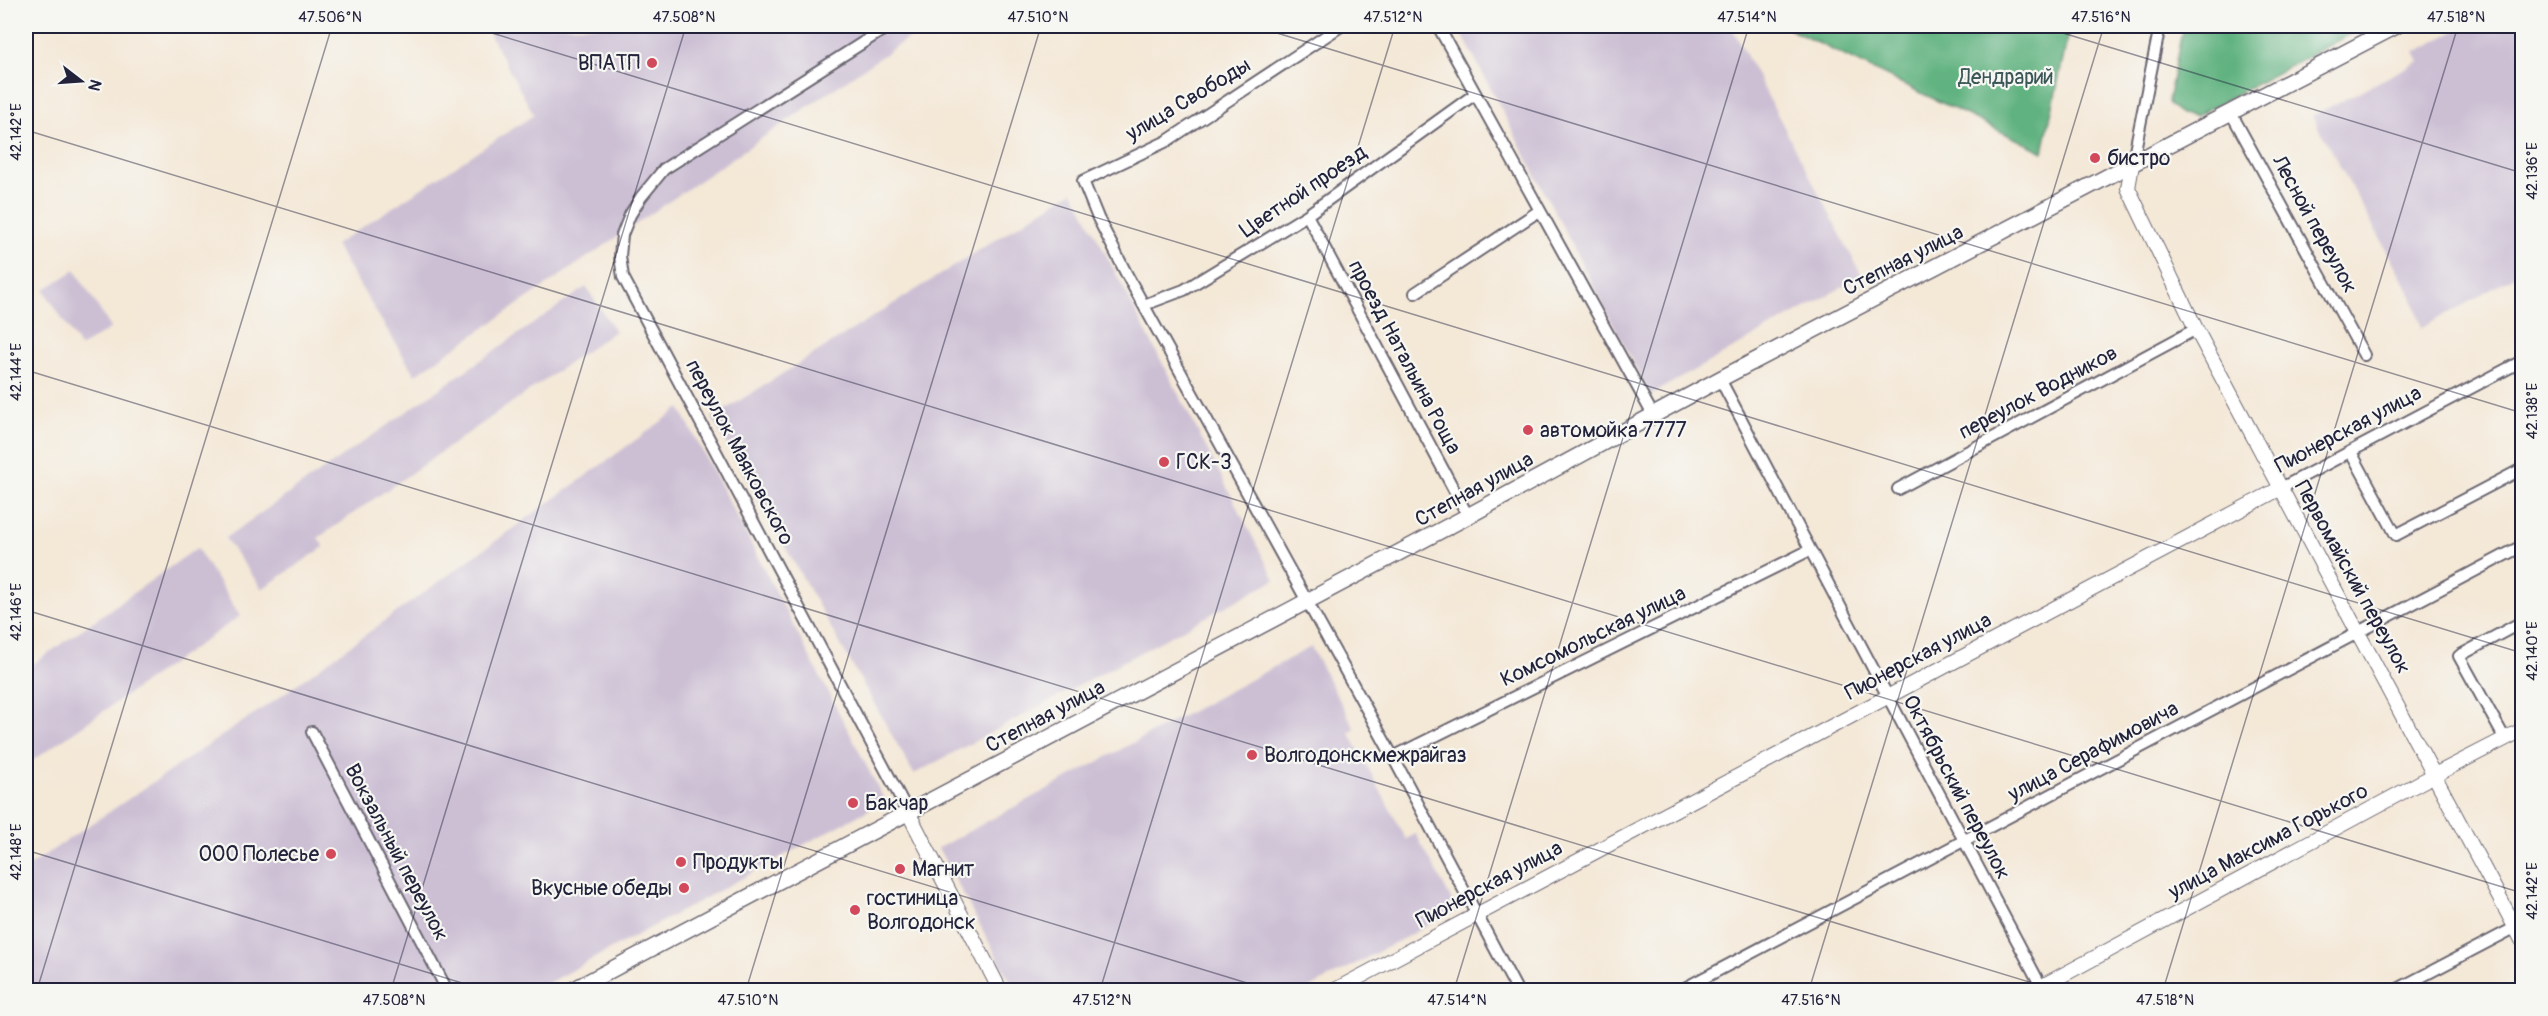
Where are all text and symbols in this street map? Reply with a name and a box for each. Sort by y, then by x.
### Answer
text: 47.506°N [298,8,362,27]
text: 47.508°N [653,8,715,27]
text: 47.510°N [1008,8,1068,27]
text: 47.512°N [1363,8,1423,27]
text: 47.514°N [1717,8,1777,27]
text: 47.516°N [2071,8,2131,27]
text: 47.518°N [2427,8,2485,27]
place label: ВПАТП [578,50,640,77]
north arrow [51,51,111,111]
street label: улица Свободы [1120,52,1256,148]
marker: ВПАТП [645,56,659,70]
park label: Дендрарий [1957,64,2054,91]
text: N [83,77,106,93]
text: 42.142°E [7,103,26,161]
street label: Цветной проезд [1235,139,1372,244]
text: 42.136°E [2523,142,2542,200]
place label: бистро [2107,145,2170,172]
street label: Лесной переулок [2265,150,2364,298]
marker: бистро [2088,151,2102,165]
street label: Степная улица [1839,219,1968,302]
street label: проезд Натальина Роща [1342,255,1467,459]
street label: переулок Водников [1954,339,2122,446]
text: 42.144°E [7,343,26,401]
street label: переулок Маяковского [679,355,800,550]
street label: Пионерская улица [2270,380,2426,479]
text: 42.138°E [2523,383,2542,439]
place label: автомойка 7777 [1540,417,1687,444]
marker: автомойка 7777 [1521,423,1535,437]
street label: Степная улица [1410,446,1538,533]
place label: ГСК-3 [1176,449,1232,476]
marker: ГСК-3 [1157,455,1171,469]
street label: Первомайский переулок [2288,476,2417,679]
street label: Комсомольская улица [1496,580,1690,693]
text: 42.146°E [7,583,26,641]
street label: Пионерская улица [1840,607,1996,706]
text: 42.140°E [2523,621,2542,681]
street label: Степная улица [981,674,1110,759]
street label: Октябрьский переулок [1896,690,2017,884]
street label: улица Серафимовича [2002,695,2183,808]
place label: Волгодонскмежрайгаз [1264,742,1467,769]
marker: Волгодонскмежрайгаз [1245,748,1259,762]
street label: Вокзальный переулок [338,759,455,946]
street label: улица Максима Горького [2163,777,2373,906]
place label: Бакчар [865,790,929,817]
marker: Бакчар [846,796,860,810]
text: 42.148°E [7,823,26,880]
street label: Пионерская улица [1411,835,1567,934]
place label: ООО Полесье [198,841,320,868]
marker: ООО Полесье [324,847,338,861]
place label: Продукты [693,849,783,876]
marker: Продукты [674,855,688,869]
place label: Магнит [912,856,975,883]
marker: Магнит [893,862,907,876]
text: 42.142°E [2523,862,2542,920]
place label: Вкусные обеды [531,875,672,902]
marker: Вкусные обеды [677,881,691,895]
place label: гостиница Волгодонск [867,885,976,936]
marker: гостиница Волгодонск [848,903,862,917]
text: 47.508°N [363,991,425,1010]
text: 47.510°N [718,991,778,1010]
text: 47.512°N [1072,991,1132,1010]
text: 47.514°N [1427,991,1487,1010]
text: 47.516°N [1781,991,1841,1010]
text: 47.518°N [2136,991,2194,1010]

